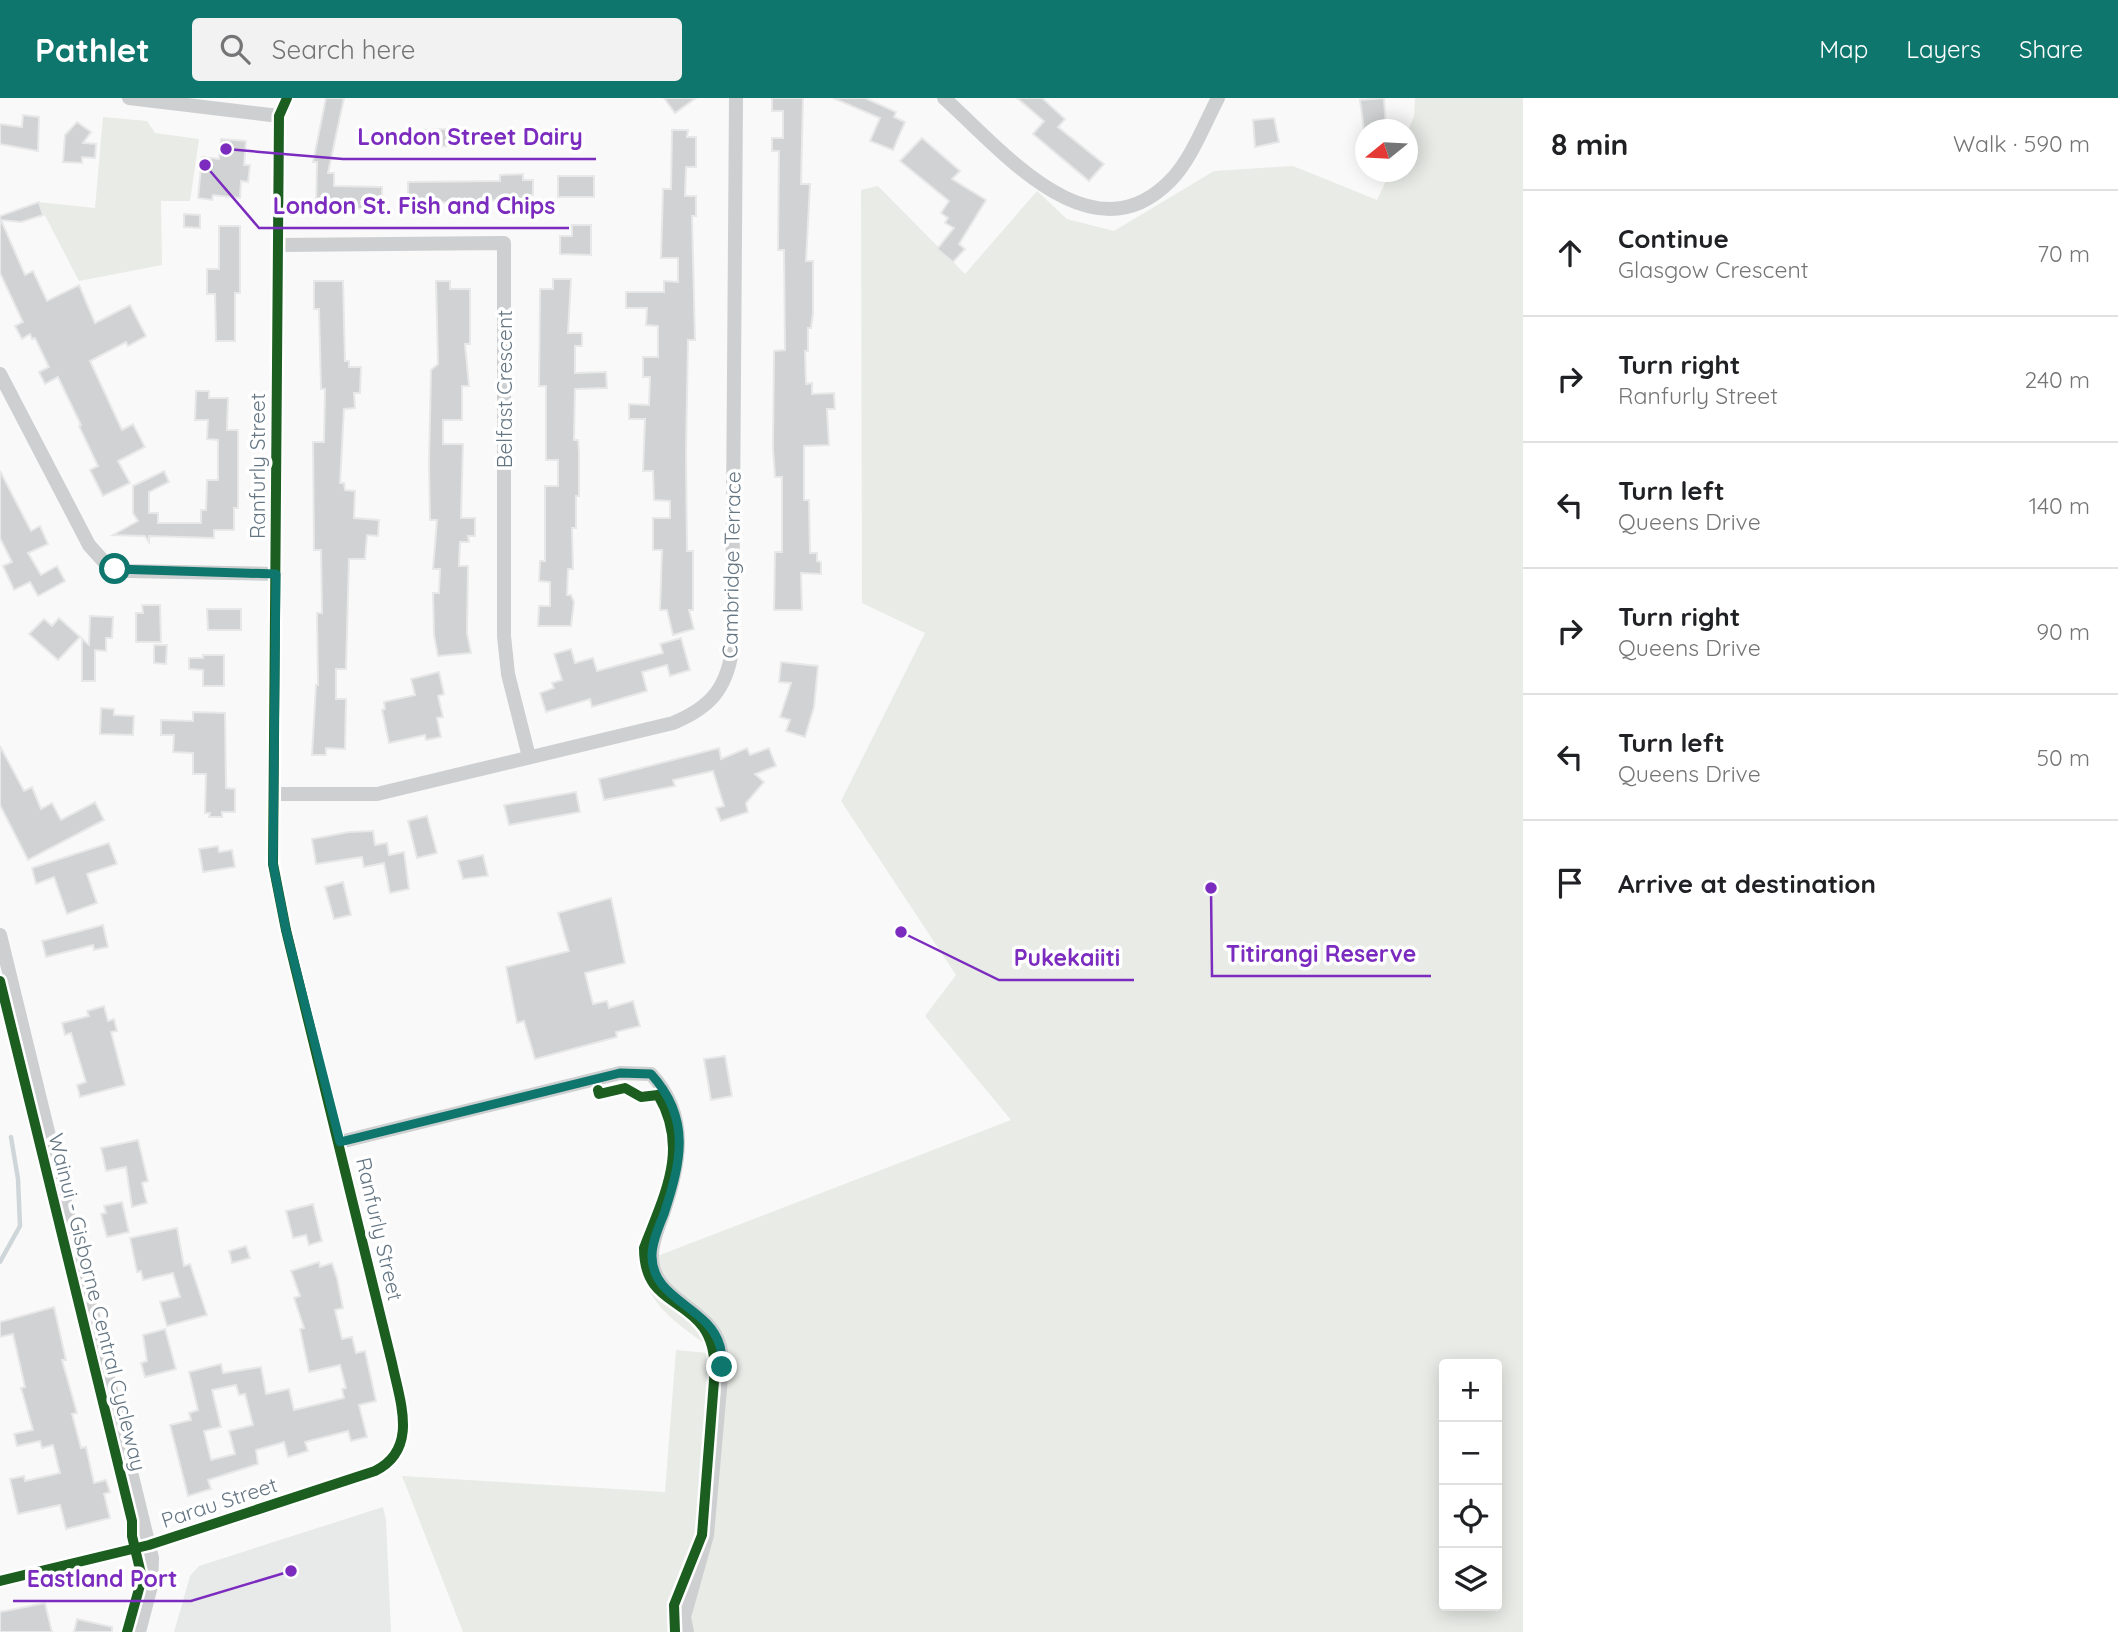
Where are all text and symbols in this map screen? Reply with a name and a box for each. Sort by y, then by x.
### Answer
search box [192,18,682,81]
text: Pathlet [35,29,150,70]
icon: search [216,30,254,68]
text: Search here [272,33,415,66]
text: Map [1819,34,1868,64]
text: Layers [1906,34,1981,64]
text: Share [2019,34,2083,64]
callout: London Street Dairy [343,115,596,159]
north arrow [1355,119,1418,182]
text: London Street Dairy [357,122,583,151]
text: 8 min [1551,125,1628,163]
text: Walk · 590 m [1953,129,2090,158]
callout: London St. Fish and Chips [259,184,569,228]
text: London St. Fish and Chips [273,191,555,220]
text: Continue [1618,222,1729,255]
icon: ahead [1551,234,1589,272]
text: 70 m [2037,239,2090,268]
text: Glasgow Crescent [1618,255,1809,284]
street label: Belfast Crescent [491,310,517,468]
text: Turn right [1618,348,1740,381]
icon: right [1551,360,1589,398]
text: 240 m [2025,365,2090,394]
text: Ranfurly Street [1618,381,1778,410]
street label: Ranfurly Street [244,393,270,539]
street label: Cambridge Terrace [716,471,746,659]
text: Turn left [1618,474,1725,507]
icon: left [1551,486,1589,524]
text: 140 m [2029,491,2090,520]
text: Queens Drive [1618,507,1761,536]
route start [99,553,130,584]
text: Turn right [1618,600,1740,633]
icon: right [1551,612,1589,650]
text: 90 m [2036,617,2090,646]
text: Queens Drive [1618,633,1761,662]
text: Turn left [1618,726,1725,759]
icon: left [1551,738,1589,776]
text: 50 m [2037,743,2090,772]
text: Queens Drive [1618,759,1761,788]
icon: arrive [1551,864,1589,902]
text: Arrive at destination [1618,867,1876,900]
callout: Titirangi Reserve [1212,932,1431,976]
callout: Pukekaiiti [999,936,1134,980]
text: Titirangi Reserve [1226,939,1416,968]
text: Pukekaiiti [1014,943,1120,972]
street label: Wainui - Gisborne Central Cycleway [43,1130,153,1474]
street label: Ranfurly Street [351,1155,409,1303]
route end [706,1351,737,1382]
map controls [1439,1359,1502,1611]
button: + [1439,1359,1502,1422]
button: − [1439,1422,1502,1485]
street label: Parau Street [158,1471,280,1533]
button: locate [1439,1485,1502,1548]
button: layers [1439,1548,1502,1611]
callout: Eastland Port [13,1557,191,1601]
text: Eastland Port [27,1564,177,1593]

